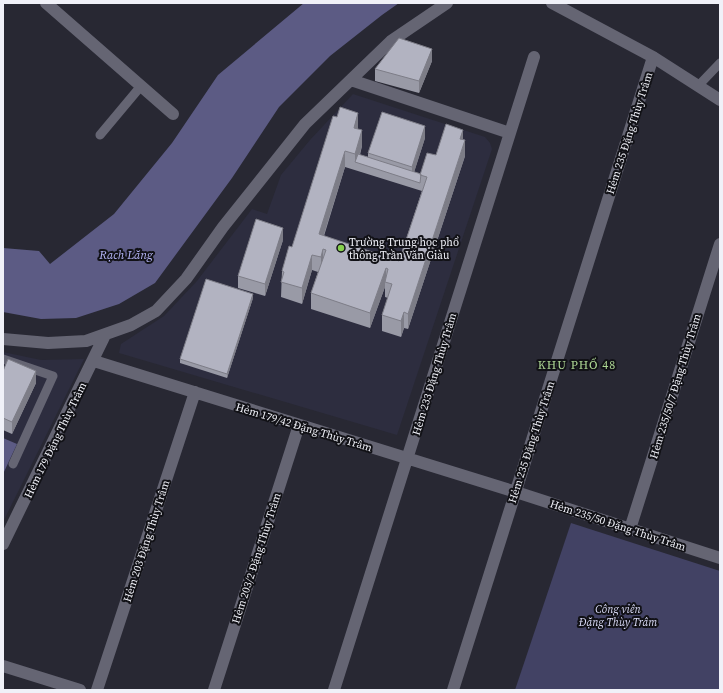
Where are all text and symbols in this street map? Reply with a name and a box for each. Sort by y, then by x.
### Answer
street label: Hẻm 235 Đặng Thùy Trâm [603,70,656,196]
place label: Trường Trung học phổ thông Trần Văn Giàu [349,235,459,263]
marker: Trường Trung học phổ thông Trần Văn Giàu [336,243,346,253]
water label: Rạch Lăng [98,247,154,263]
street label: Hẻm 233 Đặng Thùy Trâm [409,311,460,437]
street label: Hẻm 235/50/7 Đặng Thùy Trâm [646,312,705,461]
district label: KHU PHỐ 48 [538,357,616,373]
street label: Hẻm 235 Đặng Thùy Trâm [505,379,558,505]
street label: Hẻm 179 Đặng Thùy Trâm [21,380,90,501]
street label: Hẻm 179/42 Đặng Thùy Trâm [234,400,374,455]
street label: Hẻm 203 Đặng Thùy Trâm [120,478,173,604]
street label: Hẻm 203/2 Đặng Thùy Trâm [228,491,285,625]
street label: Hẻm 235/50 Đặng Thùy Trâm [548,496,688,555]
park label: Công viên Đặng Thùy Trâm [578,602,657,630]

